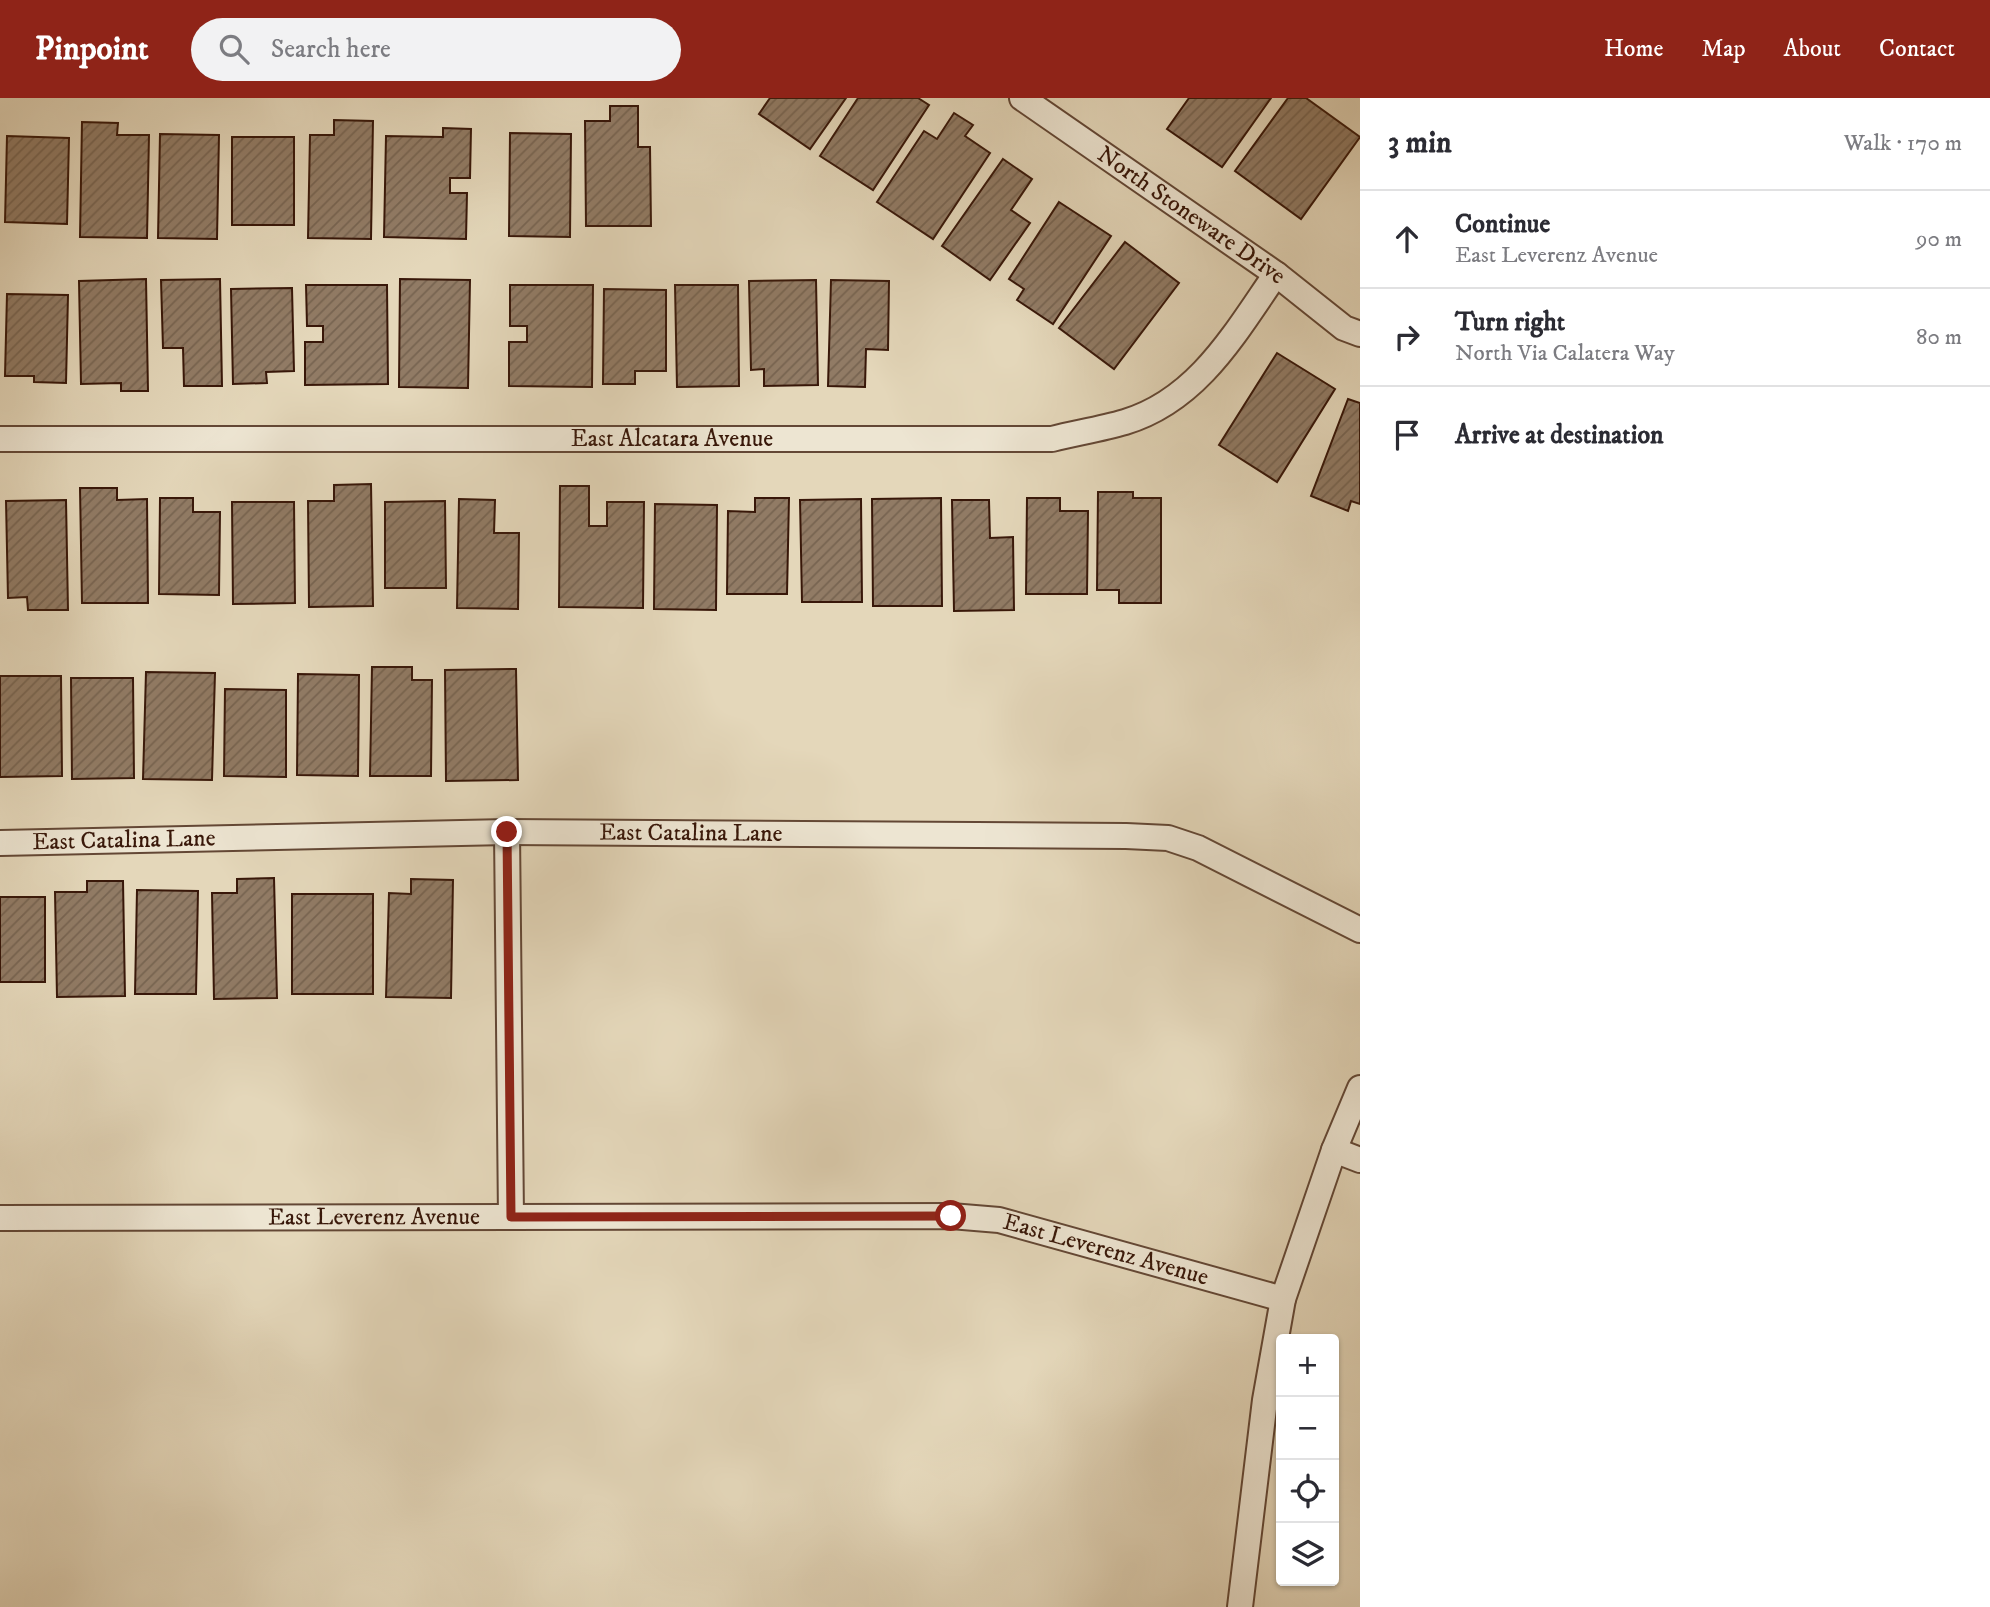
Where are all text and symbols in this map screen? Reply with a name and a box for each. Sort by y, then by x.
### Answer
search box [191,18,681,81]
text: Pinpoint [35,29,149,70]
icon: search [215,30,253,68]
text: Search here [271,33,391,66]
text: Home [1604,34,1663,64]
text: Map [1701,34,1746,64]
text: About [1784,34,1841,64]
text: Contact [1879,34,1955,64]
text: 3 min [1388,125,1452,162]
text: Walk · 170 m [1844,129,1962,158]
street label: North Stoneware Drive [1091,140,1292,291]
text: Continue [1455,208,1550,241]
icon: ahead [1388,220,1426,258]
text: 90 m [1916,225,1962,254]
text: East Leverenz Avenue [1455,241,1658,270]
text: Turn right [1455,306,1565,339]
icon: right [1388,318,1426,356]
text: 80 m [1916,323,1962,352]
text: North Via Calatera Way [1455,339,1675,368]
icon: arrive [1388,416,1426,454]
text: Arrive at destination [1455,419,1664,452]
street label: East Alcatara Avenue [571,424,773,454]
route end [491,816,522,847]
street label: East Catalina Lane [599,818,783,849]
street label: East Catalina Lane [32,823,216,857]
route start [935,1200,966,1231]
street label: East Leverenz Avenue [268,1202,480,1232]
street label: East Leverenz Avenue [1000,1207,1212,1293]
map controls [1276,1334,1339,1586]
button: + [1276,1334,1339,1397]
button: − [1276,1397,1339,1460]
button: locate [1276,1460,1339,1523]
button: layers [1276,1523,1339,1586]

